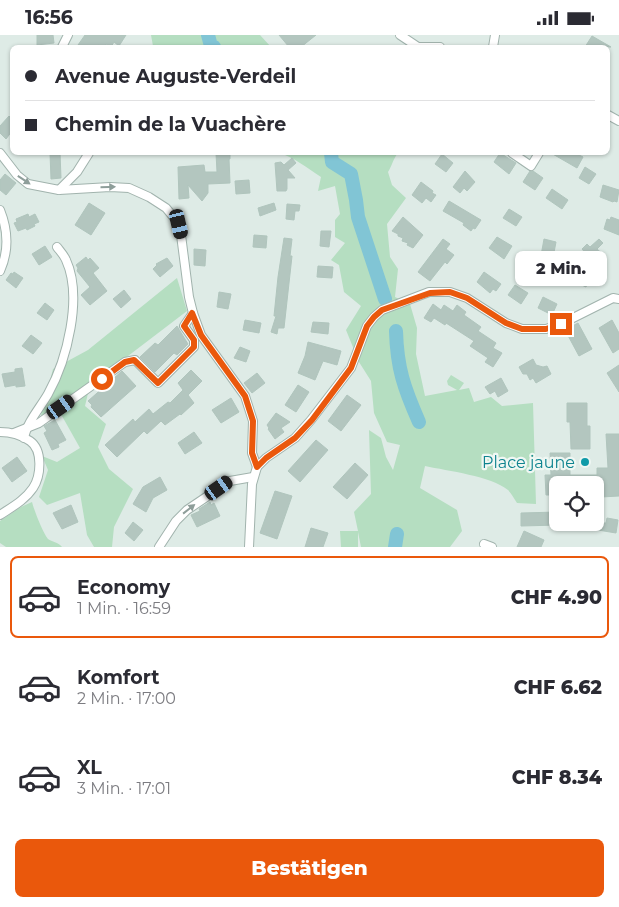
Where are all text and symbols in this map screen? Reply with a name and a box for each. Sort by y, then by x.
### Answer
text: 16:56 [25,6,73,29]
text: Avenue Auguste-Verdeil [55,65,296,88]
text: Chemin de la Vuachère [55,113,286,136]
one-way arrow [17,175,31,185]
one-way arrow [100,183,116,191]
car [168,208,189,240]
callout: 2 Min. [515,251,607,287]
text: 2 Min. [536,259,586,278]
route end [550,313,572,335]
route start [91,368,113,390]
car [44,392,77,422]
place label: Place jaune [482,453,575,472]
marker: Place jaune [579,456,591,468]
car [202,473,235,503]
map controls [549,476,604,531]
button: locate [549,476,604,531]
one-way arrow [182,504,195,515]
icon: car [17,575,62,620]
text: Economy [77,576,170,599]
text: CHF 4.90 [511,586,602,609]
text: 1 Min. · 16:59 [77,599,171,618]
icon: car [17,665,62,710]
text: Komfort [77,666,159,689]
text: CHF 6.62 [514,676,602,699]
text: 2 Min. · 17:00 [77,689,176,708]
icon: car [17,755,62,800]
text: XL [77,756,102,779]
text: CHF 8.34 [512,766,602,789]
text: 3 Min. · 17:01 [77,779,171,798]
button: Bestätigen [15,839,604,897]

